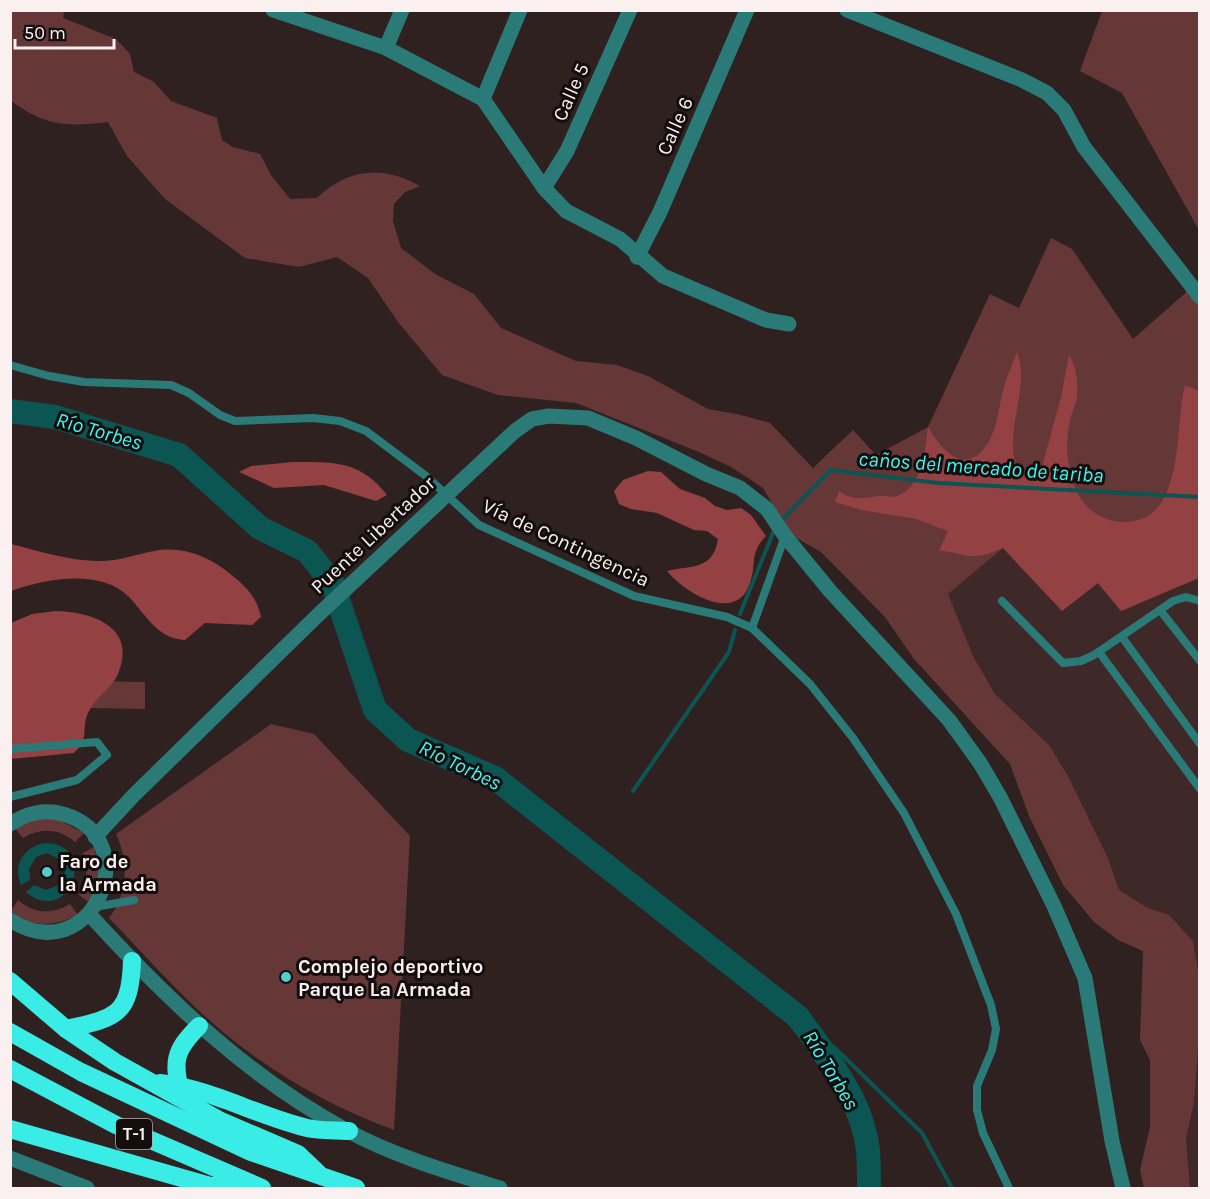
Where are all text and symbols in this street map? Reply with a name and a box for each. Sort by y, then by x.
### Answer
scale bar [15,12,114,50]
text: 50 m [24,22,66,44]
street label: Calle 5 [548,60,594,124]
street label: Calle 6 [652,93,698,159]
water label: Río Torbes [53,407,145,455]
water label: caños del mercado de tariba [858,446,1104,488]
street label: Puente Libertador [306,471,440,598]
street label: Vía de Contingencia [479,494,653,592]
water label: Río Torbes [415,735,505,795]
place label: Faro de la Armada [59,850,157,896]
marker: Faro de la Armada [40,865,54,879]
place label: Complejo deportivo Parque La Armada [298,955,483,1001]
marker: Complejo deportivo Parque La Armada [279,970,293,984]
water label: Río Torbes [798,1026,864,1114]
road number: T-1 [116,1119,152,1149]

